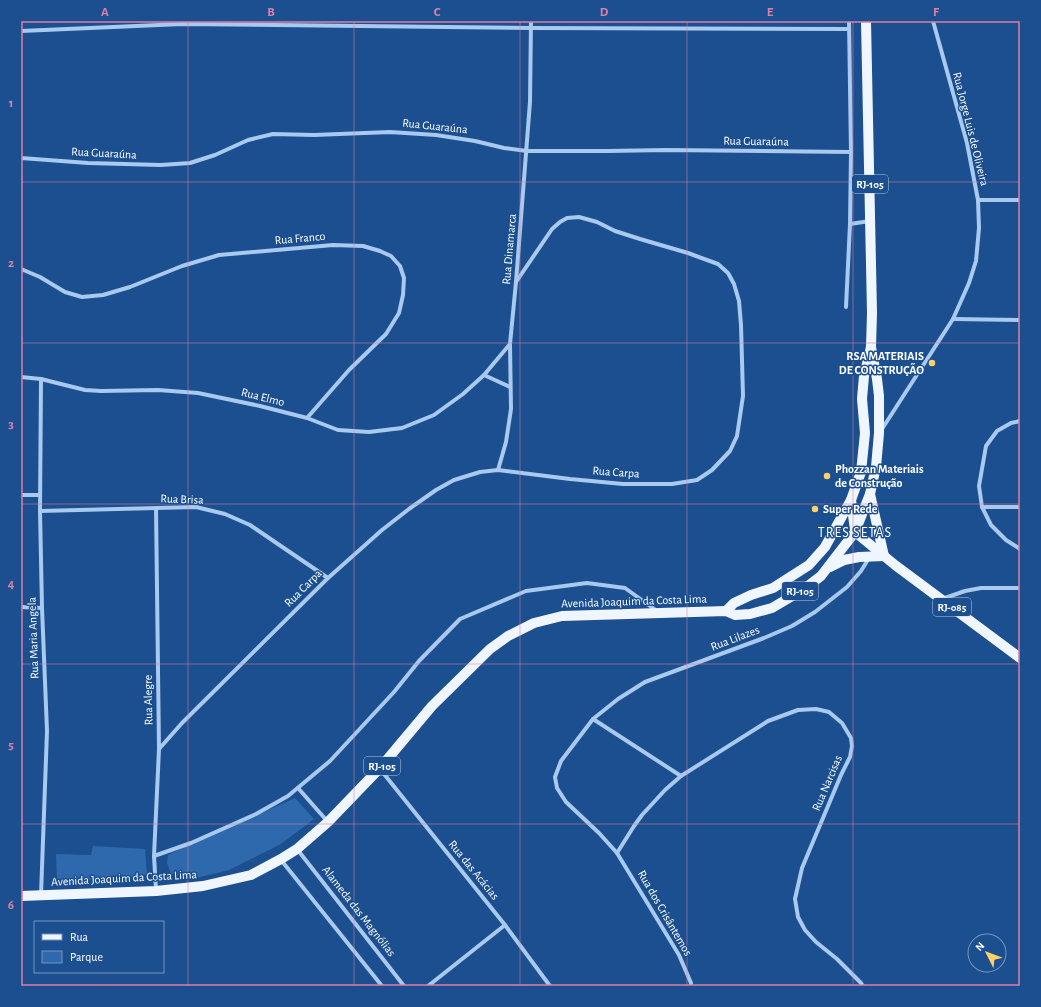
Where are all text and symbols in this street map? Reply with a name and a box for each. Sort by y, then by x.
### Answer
text: A [101,6,109,19]
text: B [267,6,275,19]
text: C [434,6,441,19]
text: D [600,6,609,19]
text: E [767,6,774,19]
text: F [933,6,940,19]
street label: Rua Jorge Luis de Oliveira [951,71,991,188]
text: 1 [9,97,13,110]
street label: Rua Guaraúna [402,117,469,135]
street label: Rua Guaraúna [723,134,789,148]
street label: Rua Guaraúna [71,145,138,161]
road number: RJ-105 [852,175,888,193]
street label: Rua Dinamarca [500,213,518,285]
street label: Rua Franco [274,230,326,246]
text: 2 [8,257,14,270]
place label: RSA MATERIAIS DE CONSTRUÇÃO [839,350,924,376]
marker: RSA MATERIAIS DE CONSTRUÇÃO [927,358,937,368]
street label: Rua Elmo [240,386,286,408]
text: 3 [8,418,14,431]
place label: Phozzan Materiais de Construção [835,463,924,489]
street label: Rua Carpa [592,464,640,480]
marker: Phozzan Materiais de Construção [822,471,832,481]
street label: Rua Brisa [160,492,204,506]
place label: Super Rede [823,503,878,515]
marker: Super Rede [810,504,820,514]
district label: TRES SETAS [818,526,892,540]
street label: Rua Carpa [282,567,324,609]
text: 4 [8,578,15,591]
road number: RJ-105 [782,582,818,600]
street label: Avenida Joaquim da Costa Lima [561,592,708,610]
street label: Rua Maria Angela [26,596,40,679]
road number: RJ-085 [933,598,971,616]
street label: Rua Lilazes [709,623,761,653]
street label: Rua Alegre [142,675,154,725]
text: 5 [8,739,14,752]
street label: Rua Narcisas [810,753,844,813]
road number: RJ-105 [364,757,400,775]
street label: Rua das Acácias [447,838,501,902]
street label: Alameda das Magnólias [320,864,398,958]
street label: Avenida Joaquim da Costa Lima [51,868,198,888]
street label: Rua dos Crisântemos [636,868,694,958]
text: 6 [8,899,14,912]
legend [34,921,164,973]
text: Rua [70,931,89,943]
north arrow [967,933,1007,973]
text: N [973,940,987,953]
text: Parque [70,951,103,963]

